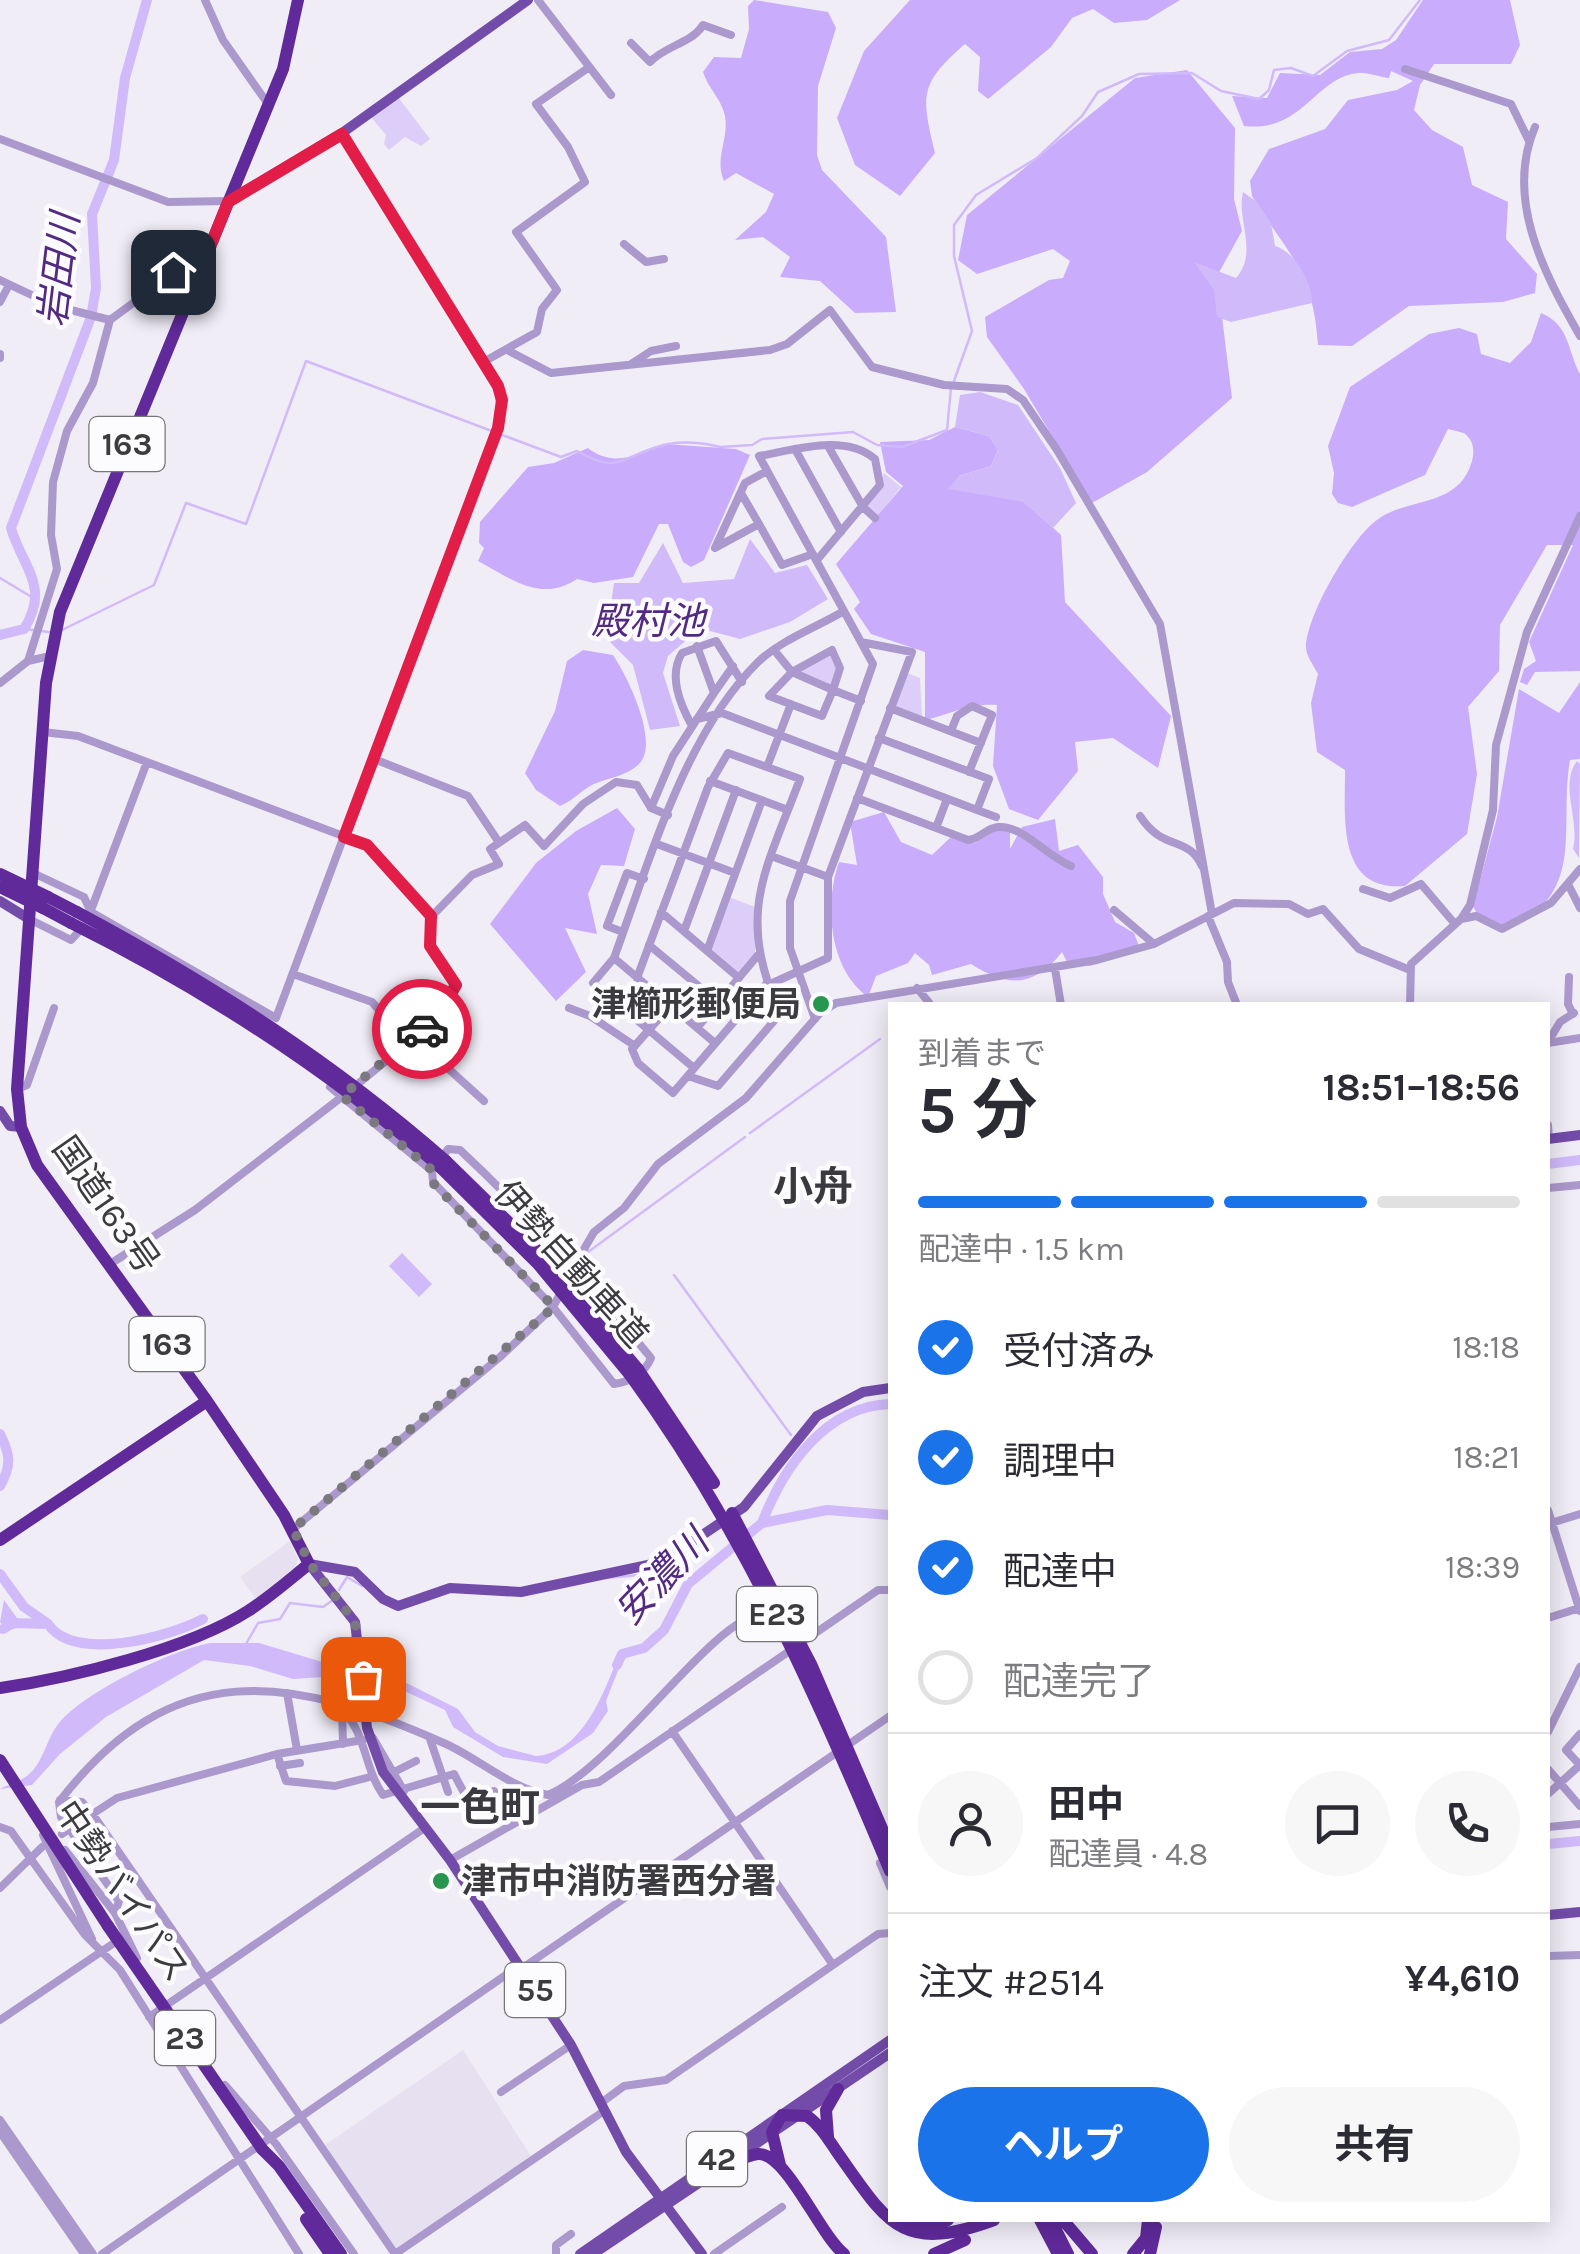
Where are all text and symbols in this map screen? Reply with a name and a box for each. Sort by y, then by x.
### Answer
water label: 岩田川 [30,207,89,329]
pin [131,230,216,315]
icon: home [146,245,201,300]
road number: 163 [90,417,164,471]
water label: 殿村池 [591,599,709,644]
courier [372,979,472,1079]
place label: 津櫛形郵便局 [591,984,801,1025]
marker: 津櫛形郵便局 [810,993,832,1015]
icon: car [395,1002,450,1057]
text: 到着まで [918,1035,1046,1072]
text: 18:51–18:56 [1322,1065,1520,1110]
text: 5 分 [918,1072,1037,1148]
street label: 国道163号 [44,1129,168,1281]
district label: 小舟 [773,1163,853,1210]
street label: 伊勢自動車道 [486,1172,656,1356]
text: 配達中 · 1.5 km [918,1231,1125,1268]
road number: 163 [130,1317,204,1371]
icon: check [918,1320,973,1375]
text: 受付済み [1003,1329,1155,1374]
text: 18:18 [1452,1329,1520,1366]
icon: check [918,1430,973,1485]
text: 調理中 [1003,1439,1117,1484]
text: 18:21 [1453,1439,1520,1476]
water label: 安濃川 [606,1517,721,1634]
icon: check [918,1540,973,1595]
text: 配達中 [1003,1549,1117,1594]
text: 18:39 [1445,1549,1520,1586]
road number: E23 [737,1587,817,1641]
pin [321,1637,406,1722]
icon: bag [336,1652,391,1707]
text: 配達完了 [1003,1659,1155,1704]
button: person [918,1771,1023,1876]
button: chat [1285,1771,1390,1876]
button: phone [1415,1771,1520,1876]
text: 田中 [1048,1782,1124,1827]
district label: 一色町 [420,1784,540,1831]
street label: 中勢バイパス [46,1793,198,1989]
text: 配達員 · 4.8 [1048,1836,1208,1873]
place label: 津市中消防署西分署 [461,1861,776,1902]
marker: 津市中消防署西分署 [430,1870,452,1892]
text: ¥4,610 [1405,1956,1520,2001]
text: 注文 #2514 [918,1960,1104,2005]
road number: 55 [505,1963,565,2017]
road number: 23 [155,2011,215,2065]
button: ヘルプ [918,2087,1209,2202]
button: 共有 [1229,2087,1520,2202]
road number: 42 [687,2132,747,2186]

